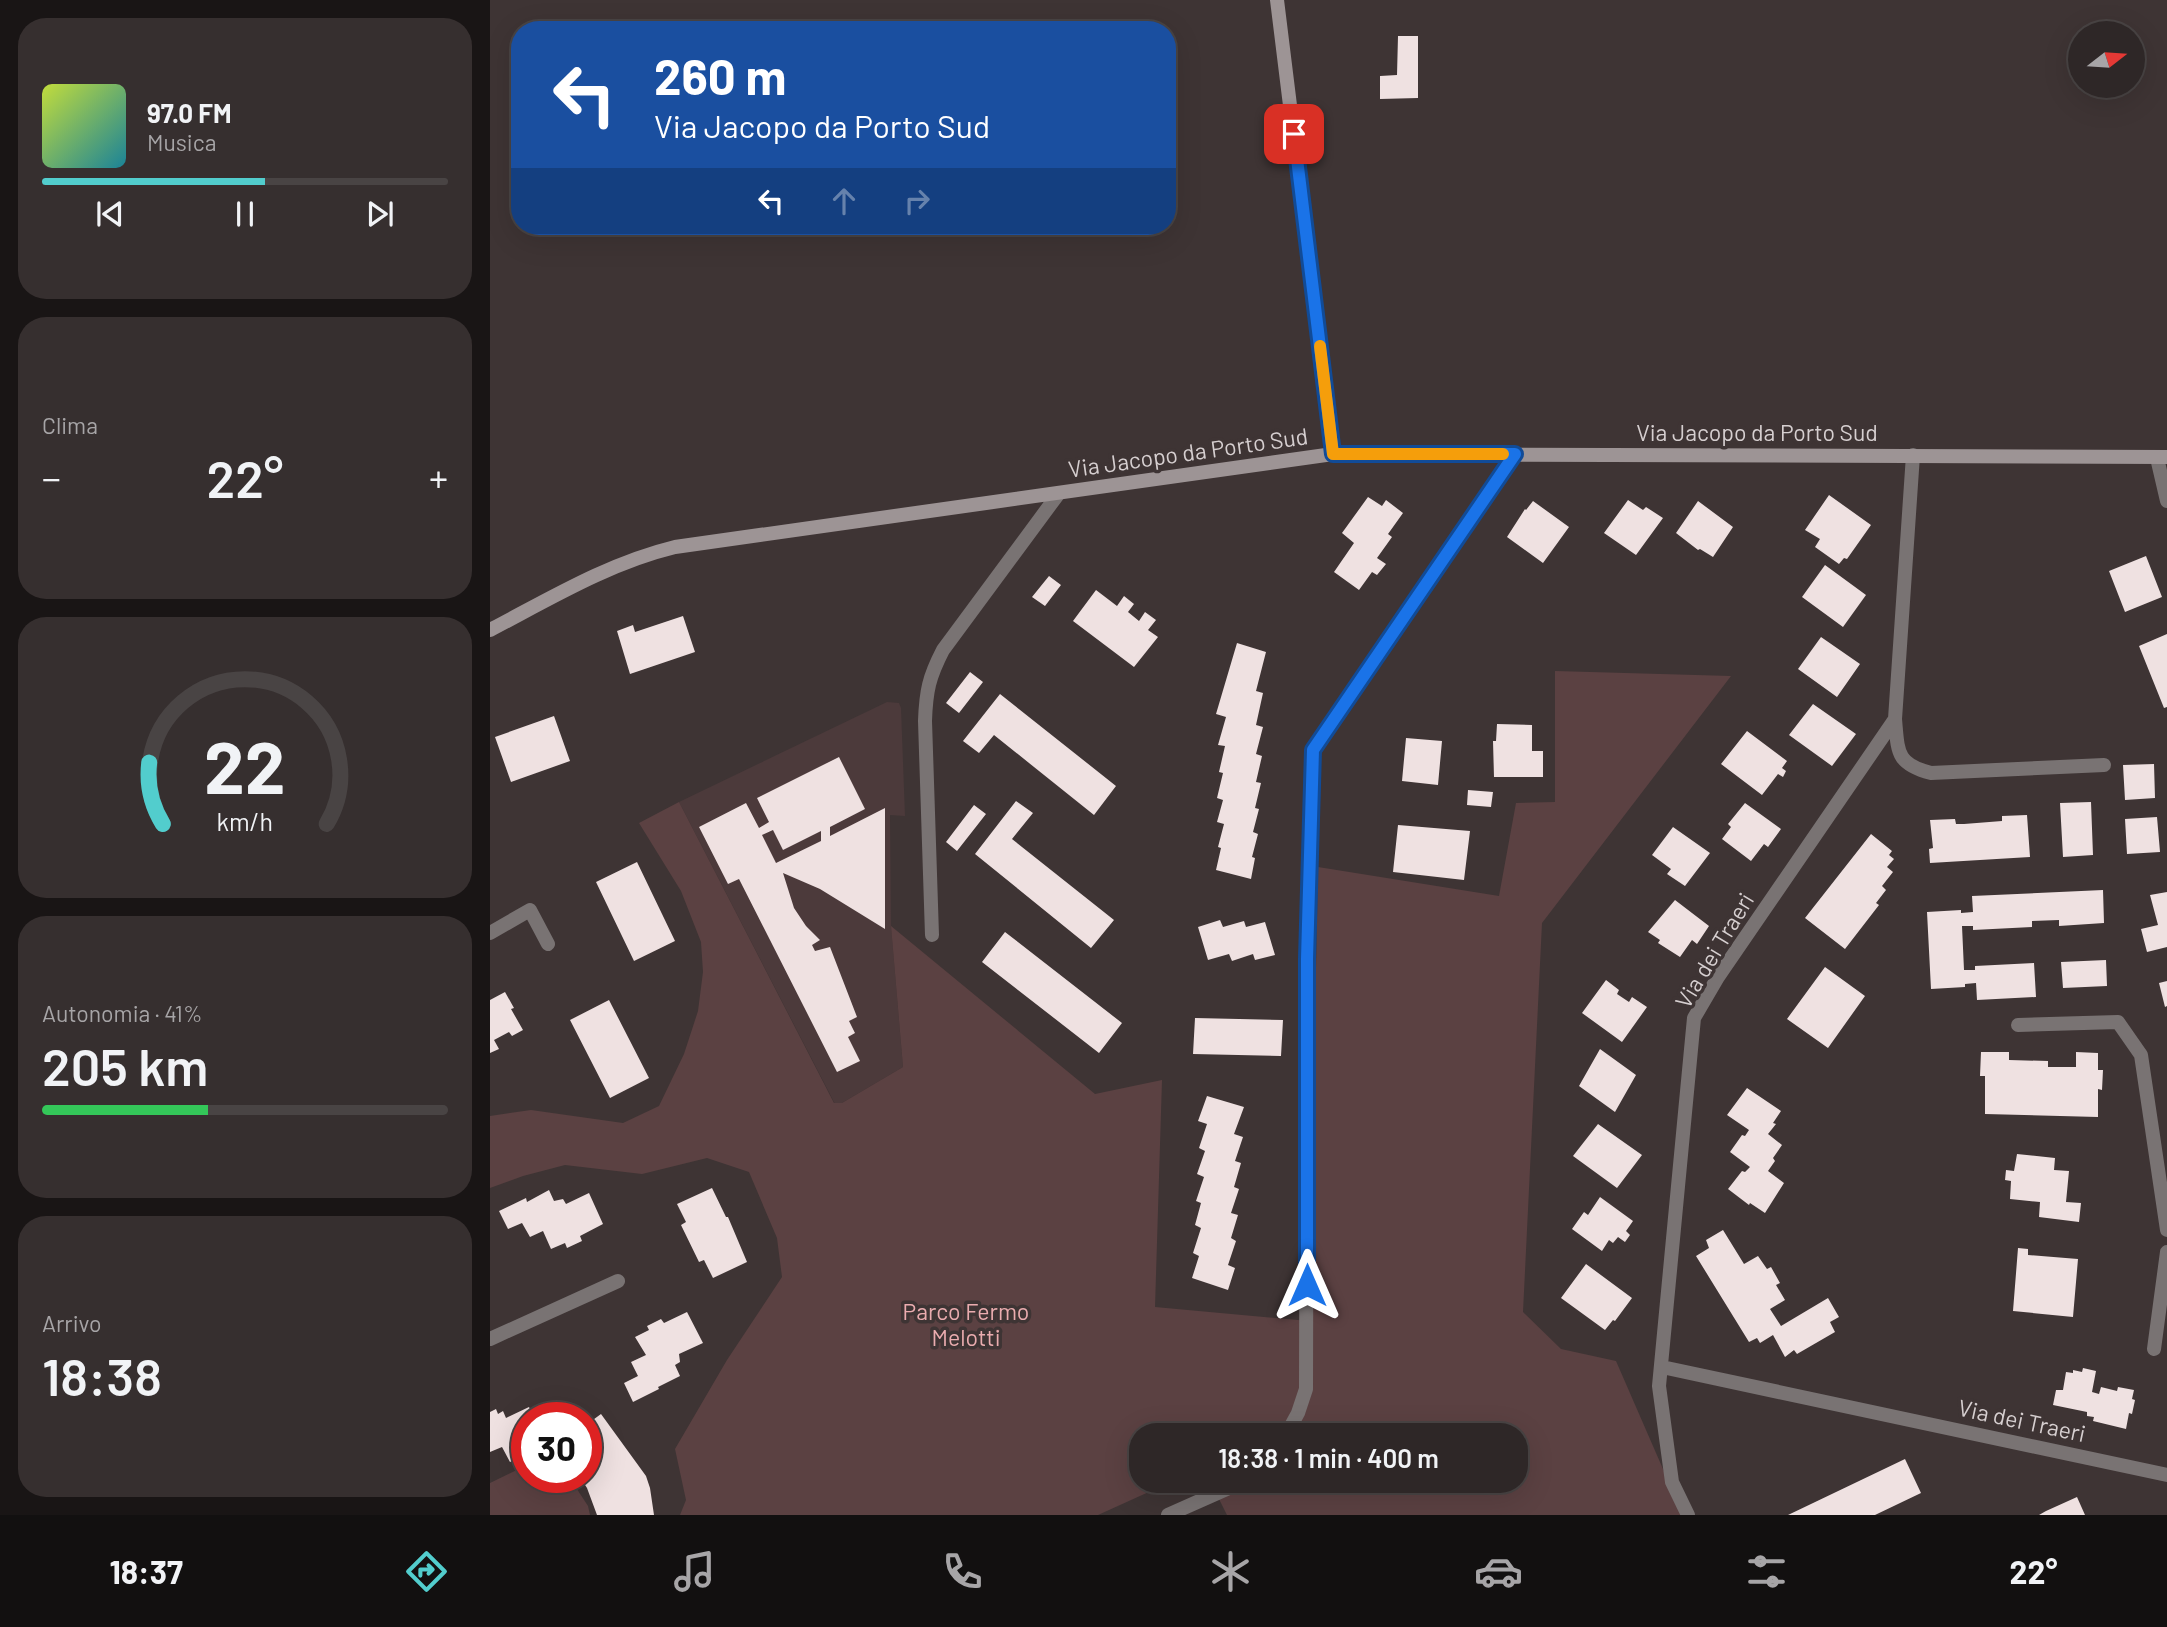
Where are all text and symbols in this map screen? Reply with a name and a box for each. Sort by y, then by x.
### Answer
north arrow [2068,21,2146,98]
map controls [2068,21,2145,98]
text: 260 m [654,46,786,105]
icon: left [539,49,630,140]
text: 97.0 FM [147,97,232,128]
pin [1264,104,1324,164]
text: Via Jacopo da Porto Sud [654,106,990,144]
icon: arrive [1275,115,1313,153]
text: Musica [147,128,216,156]
icon: left [752,182,790,220]
icon: ahead [825,182,863,220]
icon: right [898,182,936,220]
icon: previous [91,195,129,233]
icon: pause [226,195,264,233]
icon: next [361,195,399,233]
text: Clima [42,411,98,439]
street label: Via Jacopo da Porto Sud [1636,418,1878,446]
street label: Via Jacopo da Porto Sud [1066,421,1310,483]
text: 22° [207,446,283,508]
text: − [42,454,61,500]
text: + [429,454,448,500]
text: 22 [204,721,286,809]
text: km/h [217,805,273,835]
street label: Via dei Traeri [1669,887,1759,1013]
text: Autonomia · 41% [42,999,202,1027]
text: 205 km [42,1034,208,1096]
position arrow [1270,1248,1344,1322]
park label: Parco Fermo Melotti [903,1297,1029,1351]
text: Arrivo [42,1309,102,1337]
text: 18:38 [42,1344,162,1406]
street label: Via dei Traeri [1956,1393,2088,1447]
speed limit sign: 30 [511,1402,602,1493]
text: 18:38 · 1 min · 400 m [1218,1442,1439,1473]
icon: directions [402,1547,451,1596]
icon: music [670,1547,719,1596]
icon: phone [938,1547,987,1596]
icon: climate [1206,1547,1255,1596]
icon: car [1474,1547,1523,1596]
icon: filters [1742,1547,1791,1596]
text: 18:37 [109,1552,183,1590]
text: 22° [2010,1552,2057,1590]

